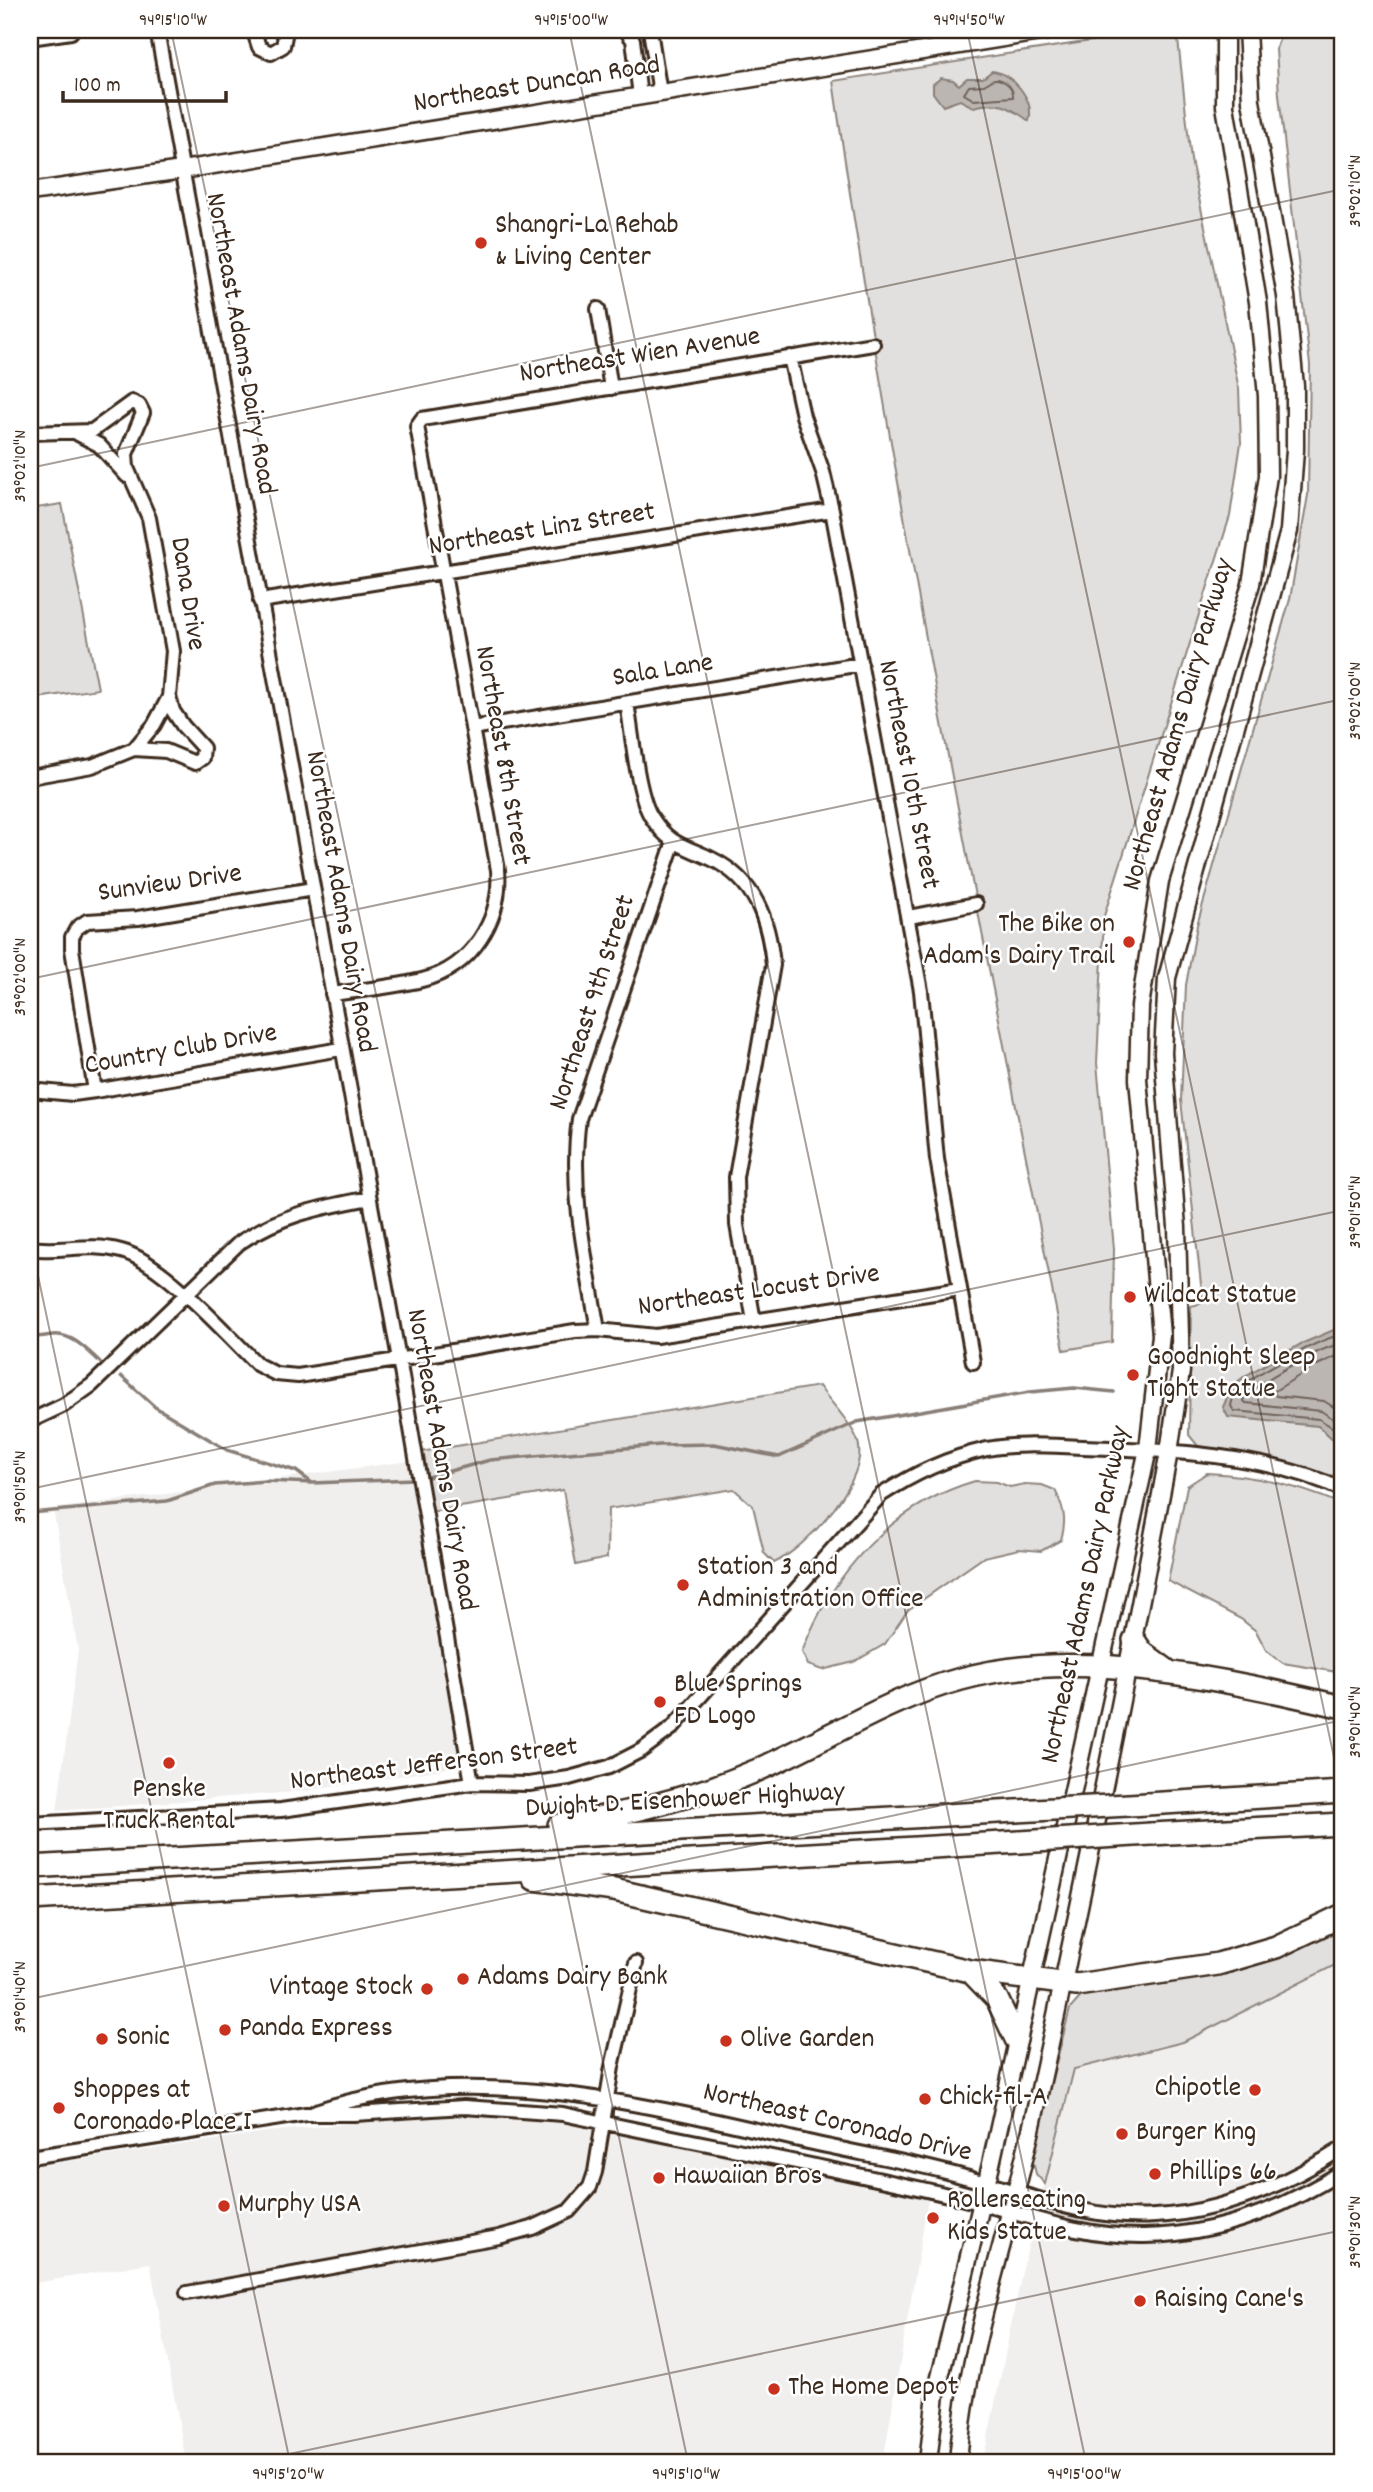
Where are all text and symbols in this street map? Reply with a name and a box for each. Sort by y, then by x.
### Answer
text: 94°15'10"W [139,9,208,34]
text: 94°15'00"W [534,9,608,34]
text: 94°14'50"W [933,9,1005,34]
street label: Northeast Duncan Road [411,47,663,125]
scale bar [63,60,226,104]
text: 100 m [74,72,121,102]
text: 39°02'10"N [1344,155,1369,227]
street label: Northeast Adams Dairy Road [193,190,285,498]
place label: Shangri-La Rehab & Living Center [495,207,679,279]
marker: Shangri-La Rehab & Living Center [473,235,489,251]
street label: Northeast Wien Avenue [517,318,763,396]
text: 39°02'10"N [9,430,34,502]
street label: Northeast Linz Street [426,493,658,569]
street label: Dana Drive [157,535,215,653]
street label: Northeast Adams Dairy Parkway [1113,554,1247,896]
street label: Northeast 8th Street [462,643,540,869]
street label: Sala Lane [610,644,716,700]
street label: Northeast 10th Street [865,657,949,893]
text: 39°02'00"N [1344,662,1369,740]
street label: Northeast Adams Dairy Road [293,748,385,1056]
street label: Sunview Drive [95,855,245,915]
street label: Northeast 9th Street [540,890,648,1116]
place label: The Bike on Adam's Dairy Trail [923,906,1115,978]
marker: The Bike on Adam's Dairy Trail [1121,934,1137,950]
text: 39°02'00"N [9,938,34,1016]
street label: Country Club Drive [82,1014,280,1088]
text: 39°01'50"N [1344,1176,1369,1248]
street label: Northeast Locust Drive [636,1255,882,1329]
place label: Wildcat Statue [1144,1277,1297,1317]
marker: Wildcat Statue [1122,1289,1138,1305]
street label: Northeast Adams Dairy Road [394,1306,486,1614]
place label: Goodnight Sleep Tight Statue [1147,1339,1316,1411]
marker: Goodnight Sleep Tight Statue [1125,1367,1141,1383]
street label: Northeast Adams Dairy Parkway [1032,1422,1142,1767]
text: 39°01'50"N [9,1451,34,1523]
place label: Station 3 and Administration Office [697,1549,924,1621]
marker: Station 3 and Administration Office [675,1577,691,1593]
place label: Blue Springs FD Logo [674,1666,803,1738]
text: 39°01'40"N [1344,1686,1369,1758]
marker: Blue Springs FD Logo [652,1694,668,1710]
street label: Northeast Jefferson Street [288,1728,580,1804]
marker: Penske Truck Rental [161,1755,177,1771]
place label: Penske Truck Rental [103,1771,235,1843]
street label: Dwight D. Eisenhower Highway [525,1774,846,1830]
place label: Adams Dairy Bank [477,1959,668,1999]
text: 39°01'40"N [9,1961,34,2033]
place label: Vintage Stock [269,1969,413,2009]
marker: Adams Dairy Bank [455,1971,471,1987]
marker: Vintage Stock [419,1981,435,1997]
place label: Panda Express [239,2010,393,2050]
place label: Sonic [116,2019,170,2059]
place label: Olive Garden [740,2021,874,2061]
marker: Panda Express [217,2022,233,2038]
marker: Sonic [94,2031,110,2047]
marker: Olive Garden [718,2033,734,2049]
place label: Chipotle [1155,2070,1241,2110]
place label: Shoppes at Coronado Place I [73,2072,252,2144]
street label: Northeast Coronado Drive [699,2074,975,2174]
place label: Chick-fil-A [939,2079,1048,2119]
marker: Chipotle [1247,2082,1263,2098]
marker: Chick-fil-A [917,2091,933,2107]
marker: Shoppes at Coronado Place I [51,2100,67,2116]
place label: Burger King [1136,2114,1256,2154]
marker: Burger King [1114,2126,1130,2142]
place label: Phillips 66 [1169,2154,1277,2194]
place label: Hawaiian Bros [673,2158,822,2198]
marker: Phillips 66 [1147,2166,1163,2182]
marker: Hawaiian Bros [651,2170,667,2186]
place label: Rollerscating Kids Statue [947,2182,1086,2254]
place label: Murphy USA [238,2186,361,2226]
text: 39°01'30"N [1344,2196,1369,2268]
marker: Murphy USA [216,2198,232,2214]
marker: Rollerscating Kids Statue [925,2210,941,2226]
place label: Raising Cane's [1154,2281,1304,2321]
marker: Raising Cane's [1132,2293,1148,2309]
place label: The Home Depot [788,2369,958,2409]
marker: The Home Depot [766,2381,782,2397]
text: 94°15'20"W [252,2463,325,2488]
text: 94°15'10"W [652,2463,721,2488]
text: 94°15'00"W [1047,2463,1121,2488]

